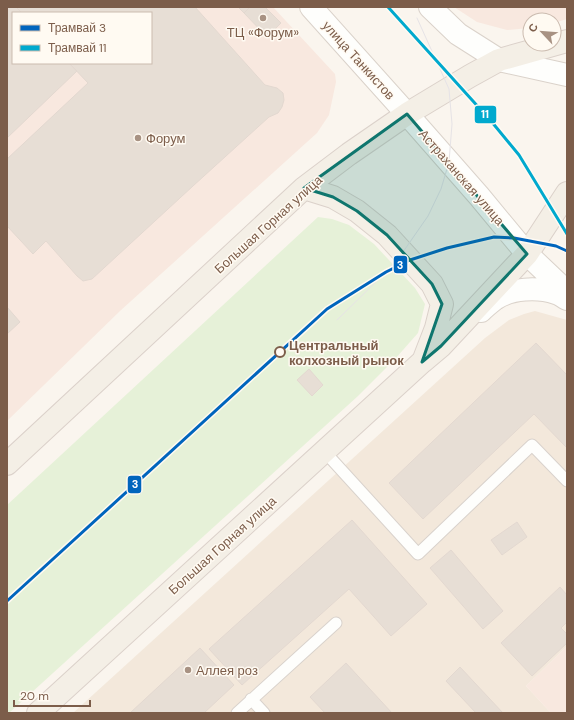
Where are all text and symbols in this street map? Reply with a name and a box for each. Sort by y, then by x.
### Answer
legend [12,12,152,64]
north arrow [522,12,562,52]
marker: ТЦ «Форум» [258,13,268,23]
street label: улица Танкистов [319,17,399,103]
text: Трамвай 3 [48,20,106,36]
text: С [525,21,541,34]
place label: ТЦ «Форум» [227,24,299,41]
text: Трамвай 11 [48,40,107,56]
line badge: 11 [474,105,497,124]
text: 11 [481,107,489,121]
street label: Астраханская улица [415,126,509,230]
place label: Форум [146,130,186,147]
marker: Форум [133,133,143,143]
street label: Большая Горная улица [211,171,326,277]
line badge: 3 [393,255,408,274]
text: 3 [397,258,403,272]
place label: Центральный колхозный рынок [289,337,404,369]
marker: Центральный колхозный рынок [274,346,286,358]
line badge: 3 [127,475,142,494]
text: 3 [132,477,138,491]
street label: Большая Горная улица [165,492,280,598]
place label: Аллея роз [196,662,258,679]
marker: Аллея роз [183,665,193,675]
scale bar [14,682,90,708]
text: 20 m [20,688,49,704]

